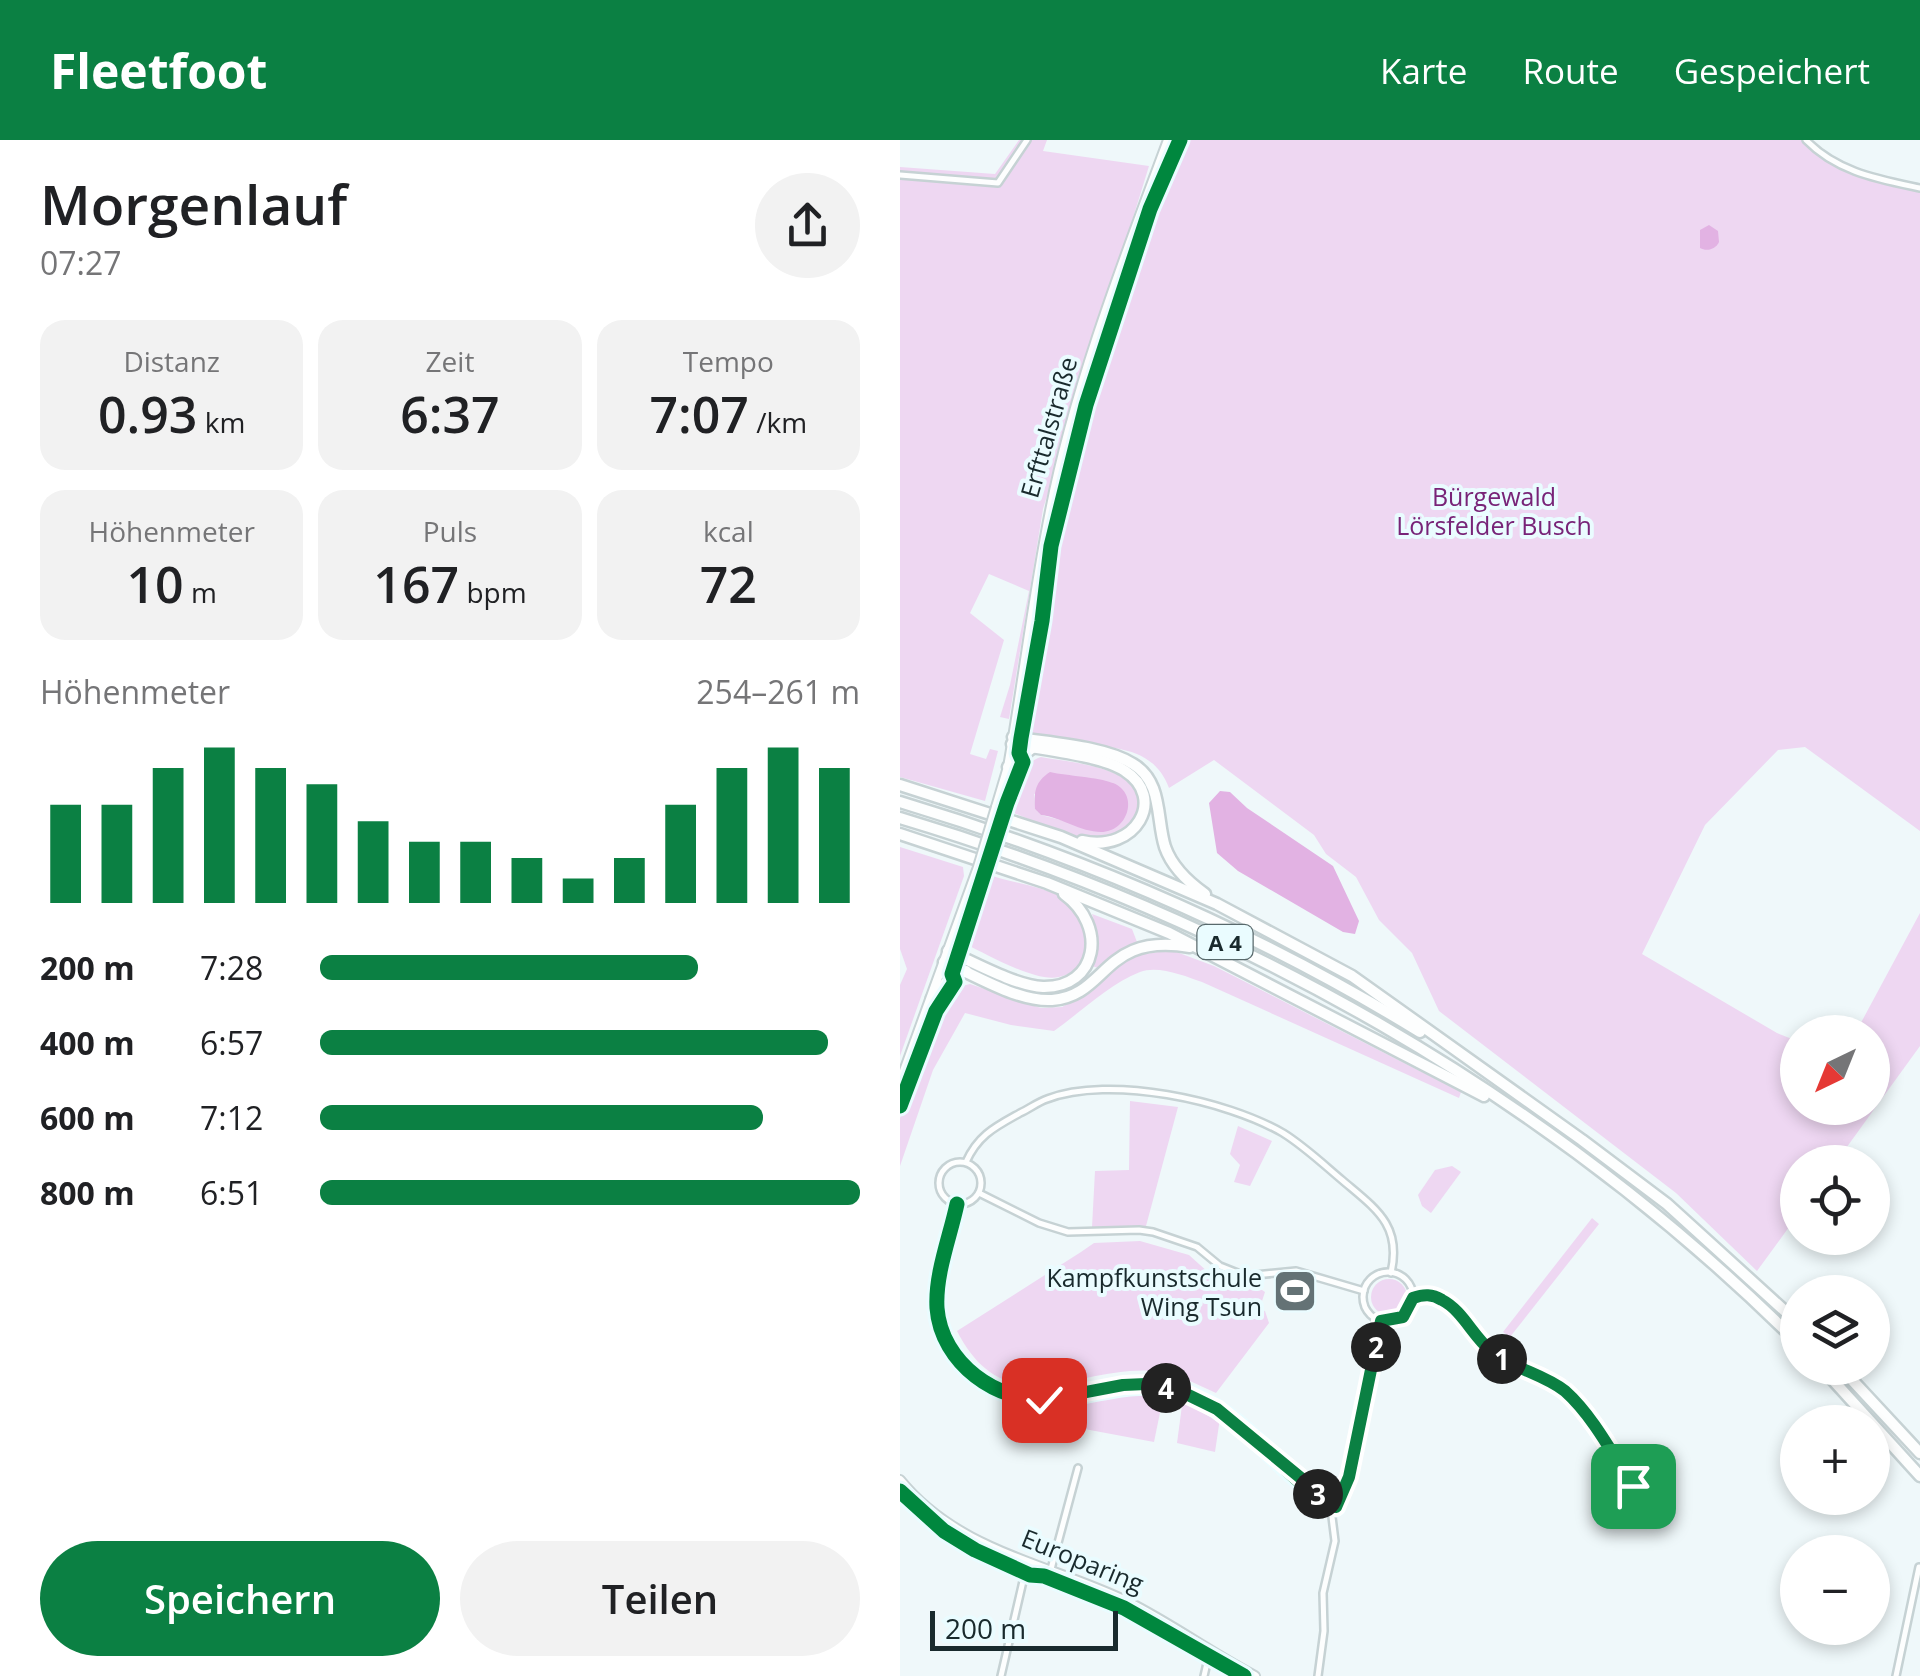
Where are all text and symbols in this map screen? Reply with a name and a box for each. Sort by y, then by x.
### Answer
text: Fleetfoot [50,38,267,103]
text: Karte [1380,47,1467,94]
text: Route [1522,47,1619,94]
text: Gespeichert [1674,47,1870,94]
text: Morgenlauf [40,166,347,241]
button: share [755,173,860,278]
text: 07:27 [40,241,122,284]
text: Distanz [123,342,220,380]
text: Zeit [426,342,474,380]
text: Tempo [683,342,774,380]
street label: Erfttalstraße [1012,353,1084,501]
text: 0.93 [98,380,197,448]
text: 6:37 [400,380,500,448]
text: 7:07 [650,380,749,448]
text: km [197,403,245,441]
text: /km [749,403,807,441]
park label: Bürgewald Lörsfelder Busch [1396,479,1592,542]
text: Höhenmeter [88,512,255,550]
text: Puls [423,512,477,550]
text: kcal [703,512,754,550]
text: 10 [126,550,184,618]
text: 167 [373,550,459,618]
text: 72 [700,550,757,618]
text: m [184,573,217,611]
text: bpm [459,573,527,611]
text: Höhenmeter [40,670,230,713]
text: 254–261 m [696,670,860,713]
road number: A 4 [1198,925,1252,959]
text: 200 m [40,946,135,989]
text: 7:28 [200,946,263,989]
north arrow [1780,1015,1890,1125]
map controls [1780,1015,1890,1645]
text: 400 m [40,1021,135,1064]
text: 6:57 [200,1021,263,1064]
text: 600 m [40,1096,135,1139]
text: 7:12 [200,1096,263,1139]
button: locate [1780,1145,1890,1255]
text: 800 m [40,1171,135,1214]
text: 6:51 [200,1171,263,1214]
place label: Kampfkunstschule Wing Tsun [1046,1260,1262,1323]
sports icon: Kampfkunstschule Wing Tsun [1272,1268,1318,1314]
button: layers [1780,1275,1890,1385]
pin: 2 [1351,1322,1401,1372]
text: 2 [1368,1328,1384,1366]
pin: 1 [1477,1334,1527,1384]
text: 1 [1494,1340,1510,1378]
pin [1002,1358,1087,1443]
pin: 4 [1141,1363,1191,1413]
text: 4 [1158,1369,1174,1407]
icon: check [1017,1373,1072,1428]
button: + [1780,1405,1890,1515]
pin [1591,1444,1676,1529]
icon: arrive [1606,1459,1661,1514]
pin: 3 [1293,1469,1343,1519]
text: 3 [1310,1475,1326,1513]
street label: Europaring [1017,1520,1150,1600]
button: − [1780,1535,1890,1645]
button: Speichern [40,1541,440,1656]
button: Teilen [460,1541,860,1656]
scale bar [930,1606,1118,1650]
text: 200 m [945,1609,1026,1647]

